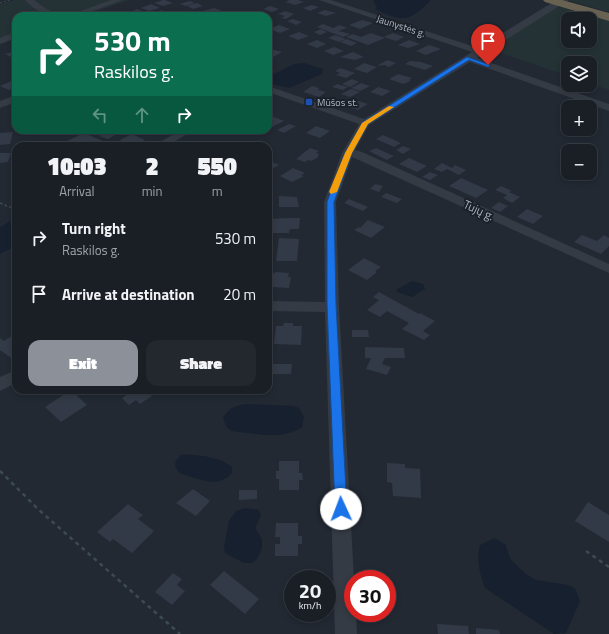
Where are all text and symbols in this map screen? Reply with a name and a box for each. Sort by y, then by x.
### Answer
street label: Jaunystės g. [375,11,427,41]
map controls [561,12,597,180]
button: sound [561,12,597,48]
text: 530 m [94,19,171,62]
pin [471,24,505,65]
icon: right [28,28,80,80]
icon: arrive [477,30,499,52]
button: layers [561,56,597,92]
text: Raskilos g. [94,58,174,85]
place label: Mūšos st. [317,95,358,110]
marker: Mūšos st. [304,97,314,107]
button: + [561,100,597,136]
icon: left [89,104,111,126]
icon: ahead [131,104,153,126]
icon: right [173,104,195,126]
button: − [561,144,597,180]
text: 10:03 [47,148,107,184]
text: 2 [145,148,159,184]
text: 550 [197,148,237,184]
text: Arrival [59,181,94,201]
text: min [142,181,162,201]
text: m [212,181,223,201]
street label: Tujų g. [460,195,498,225]
text: Turn right [62,217,126,240]
icon: right [28,227,50,249]
text: 530 m [215,227,256,250]
text: Raskilos g. [62,240,120,260]
icon: arrive [28,283,50,305]
text: Arrive at destination [62,283,195,306]
text: 20 m [223,283,256,306]
button: Exit [28,340,138,386]
button: Share [146,340,256,386]
position arrow [320,488,362,530]
speed limit sign: 30 [344,570,396,622]
text: 20 [299,575,321,606]
text: km/h [299,598,321,613]

